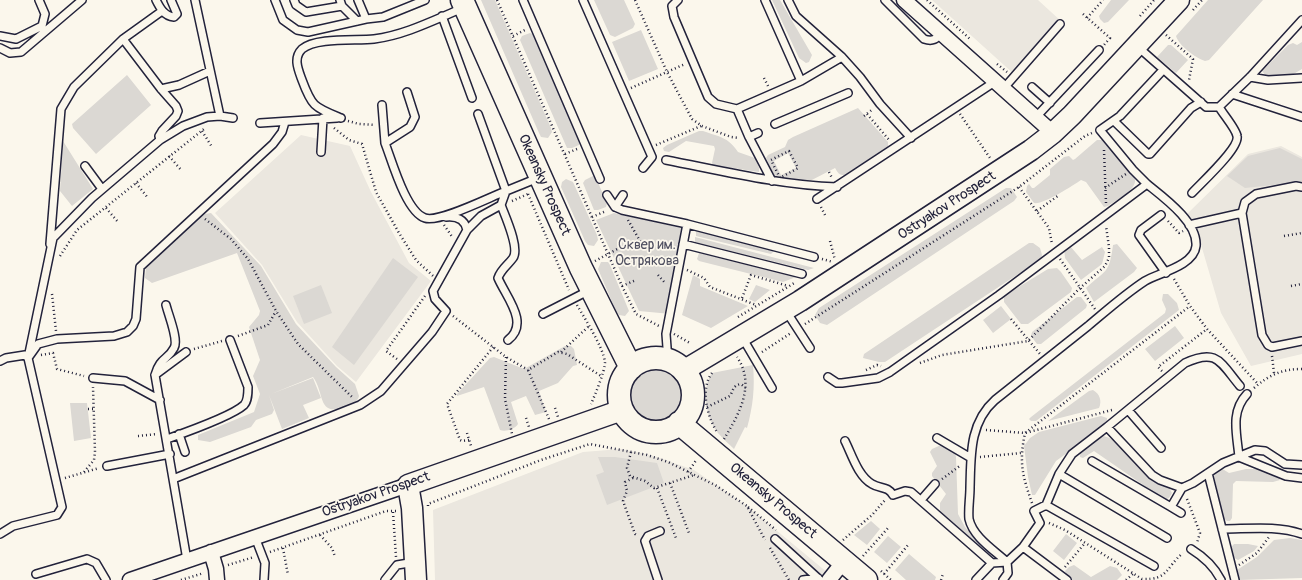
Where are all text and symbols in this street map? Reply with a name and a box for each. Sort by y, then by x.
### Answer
street label: Okeansky Prospect [514,132,574,238]
street label: Ostryakov Prospect [895,168,999,244]
park label: Сквер им. Острякова [615,237,679,270]
street label: Okeansky Prospect [726,460,820,542]
street label: Ostryakov Prospect [320,469,432,521]

